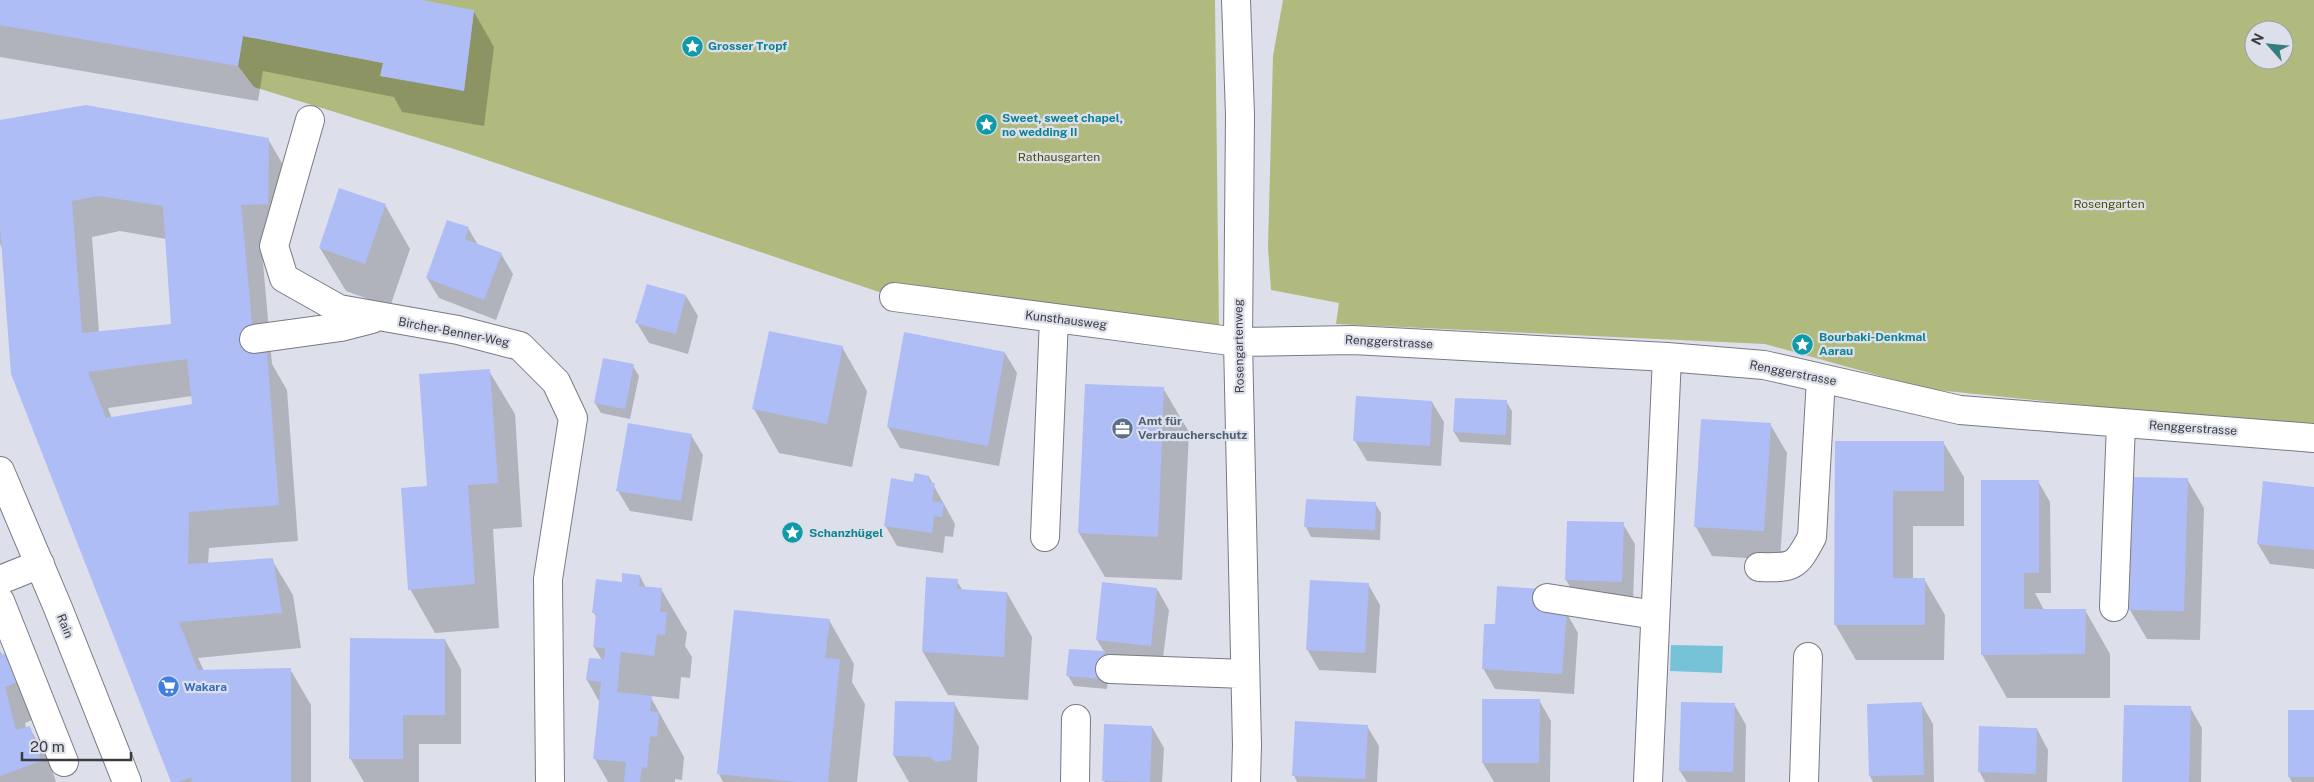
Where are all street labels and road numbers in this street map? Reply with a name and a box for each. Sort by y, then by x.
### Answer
street label: Rosengartenweg [1231,299,1247,393]
street label: Kunsthausweg [1024,308,1108,332]
street label: Bircher-Benner-Weg [397,314,511,350]
street label: Renggerstrasse [1345,333,1434,351]
street label: Renggerstrasse [1748,358,1838,388]
street label: Renggerstrasse [2148,418,2238,438]
street label: Rain [54,612,76,640]

